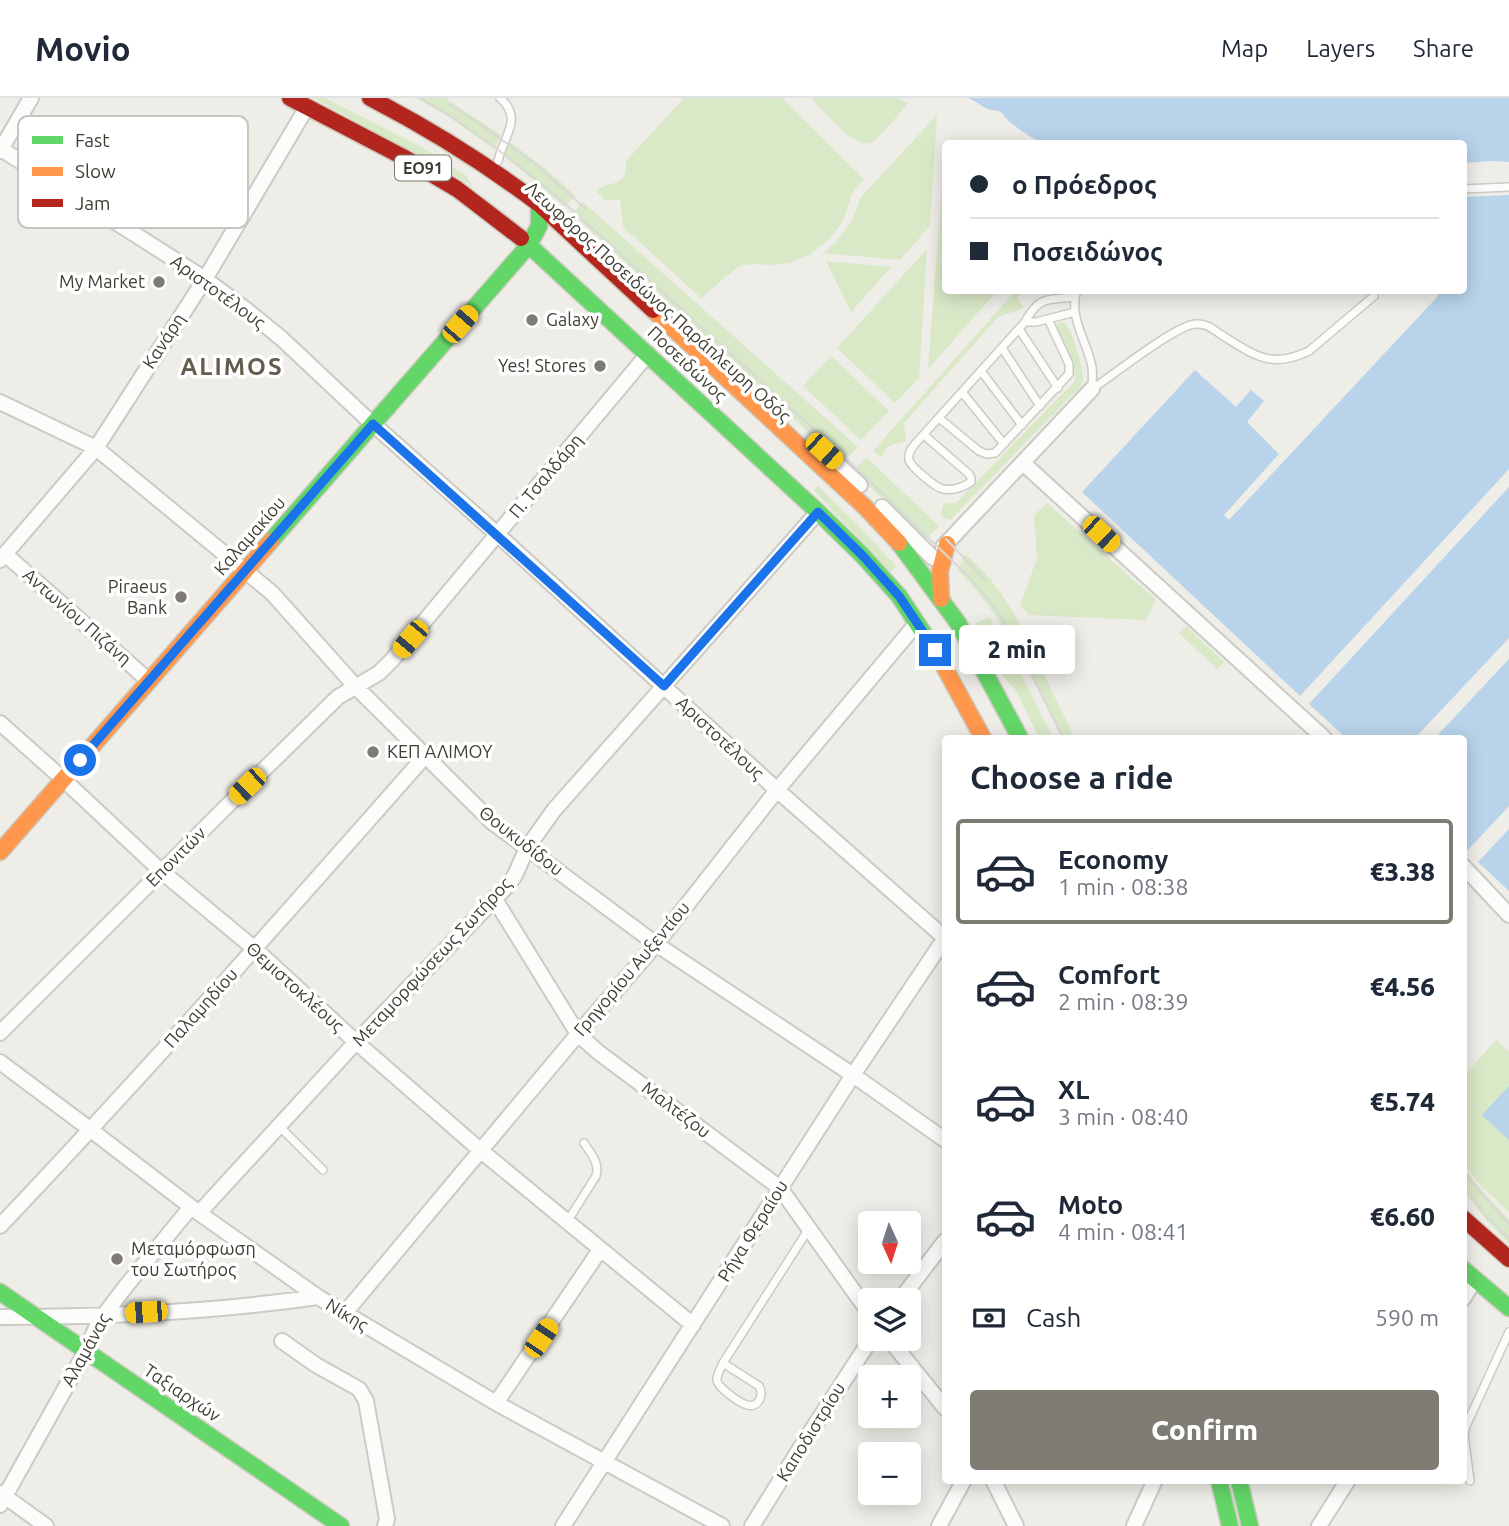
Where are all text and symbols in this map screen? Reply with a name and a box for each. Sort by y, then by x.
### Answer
text: Movio [35,30,131,67]
text: Map [1221,35,1268,62]
text: Layers [1306,35,1375,62]
text: Share [1413,35,1474,62]
legend [18,116,248,228]
text: Fast [75,129,110,151]
road number: ΕΟ91 [395,156,451,180]
text: Slow [75,160,116,182]
text: ο Πρόεδρος [1012,170,1157,199]
street label: Λεωφόρος Ποσειδώνος Παράπλευρη Οδός [521,177,795,427]
text: Jam [75,192,111,214]
text: Ποσειδώνος [1012,237,1163,266]
street label: Αριστοτέλους [167,250,270,333]
place label: My Market [59,271,145,291]
marker: My Market [151,274,167,290]
car [439,301,482,347]
street label: Κανάρη [138,309,188,372]
place label: Galaxy [546,309,599,329]
marker: Galaxy [524,312,540,328]
street label: Ποσειδώνος [643,322,731,406]
district label: ALIMOS [180,353,284,380]
place label: Yes! Stores [498,355,586,375]
marker: Yes! Stores [592,358,608,374]
street label: Π. Τσαλδάρη [504,429,586,521]
car [802,429,847,473]
street label: Καλαμακίου [210,492,289,579]
car [1079,512,1124,556]
street label: Αντωνίου Πιζάνη [19,564,136,669]
place label: Piraeus Bank [108,576,167,617]
marker: Piraeus Bank [173,589,189,605]
car [389,616,432,662]
callout: 2 min [960,626,1075,674]
route end [919,634,951,666]
text: 2 min [988,637,1046,662]
street label: Αριστοτέλους [672,692,768,783]
place label: ΚΕΠ ΑΛΙΜΟΥ [387,741,493,761]
route start [64,744,96,776]
marker: ΚΕΠ ΑΛΙΜΟΥ [365,744,381,760]
text: Choose a ride [970,759,1173,795]
car [225,764,270,808]
street label: Θουκυδίδου [476,801,568,879]
street label: Επονιτών [141,822,209,890]
icon: car [974,840,1037,903]
text: Economy [1058,845,1168,874]
text: €3.38 [1370,857,1435,886]
street label: Μεταμορφώσεως Σωτήρος [348,873,515,1050]
text: 1 min · 08:38 [1058,874,1189,899]
street label: Γρηγορίου Αυξεντίου [569,897,693,1040]
street label: Θεμιστοκλέους [242,937,349,1036]
icon: car [974,955,1037,1018]
text: Comfort [1058,960,1161,989]
street label: Παλαμηδίου [159,964,241,1051]
text: €4.56 [1370,972,1435,1001]
text: 2 min · 08:39 [1058,989,1189,1014]
icon: car [974,1070,1037,1133]
text: XL [1058,1075,1089,1104]
street label: Μαλτέζου [638,1077,715,1142]
text: €5.74 [1370,1087,1435,1116]
text: 3 min · 08:40 [1058,1104,1189,1129]
street label: Ρήγα Φεραίου [713,1176,791,1285]
icon: car [974,1185,1037,1248]
text: Moto [1058,1190,1123,1219]
text: €6.60 [1370,1202,1435,1231]
north arrow [858,1211,920,1274]
map controls [858,1211,921,1505]
text: 4 min · 08:41 [1058,1219,1189,1244]
place label: Μεταμόρφωση του Σωτήρος [131,1238,256,1280]
marker: Μεταμόρφωση του Σωτήρος [109,1251,125,1267]
button: layers [858,1288,921,1351]
street label: Νίκης [322,1294,372,1335]
icon: cash [970,1299,1008,1337]
car [125,1300,168,1324]
text: Cash [1026,1303,1081,1332]
text: 590 m [1375,1305,1439,1330]
street label: Αλαμάνας [57,1309,114,1390]
car [521,1315,562,1361]
street label: Ταξιαρχών [141,1359,225,1425]
button: + [858,1365,921,1428]
street label: Καποδιστρίου [772,1378,849,1485]
button: Confirm [970,1390,1439,1470]
button: − [858,1442,921,1505]

